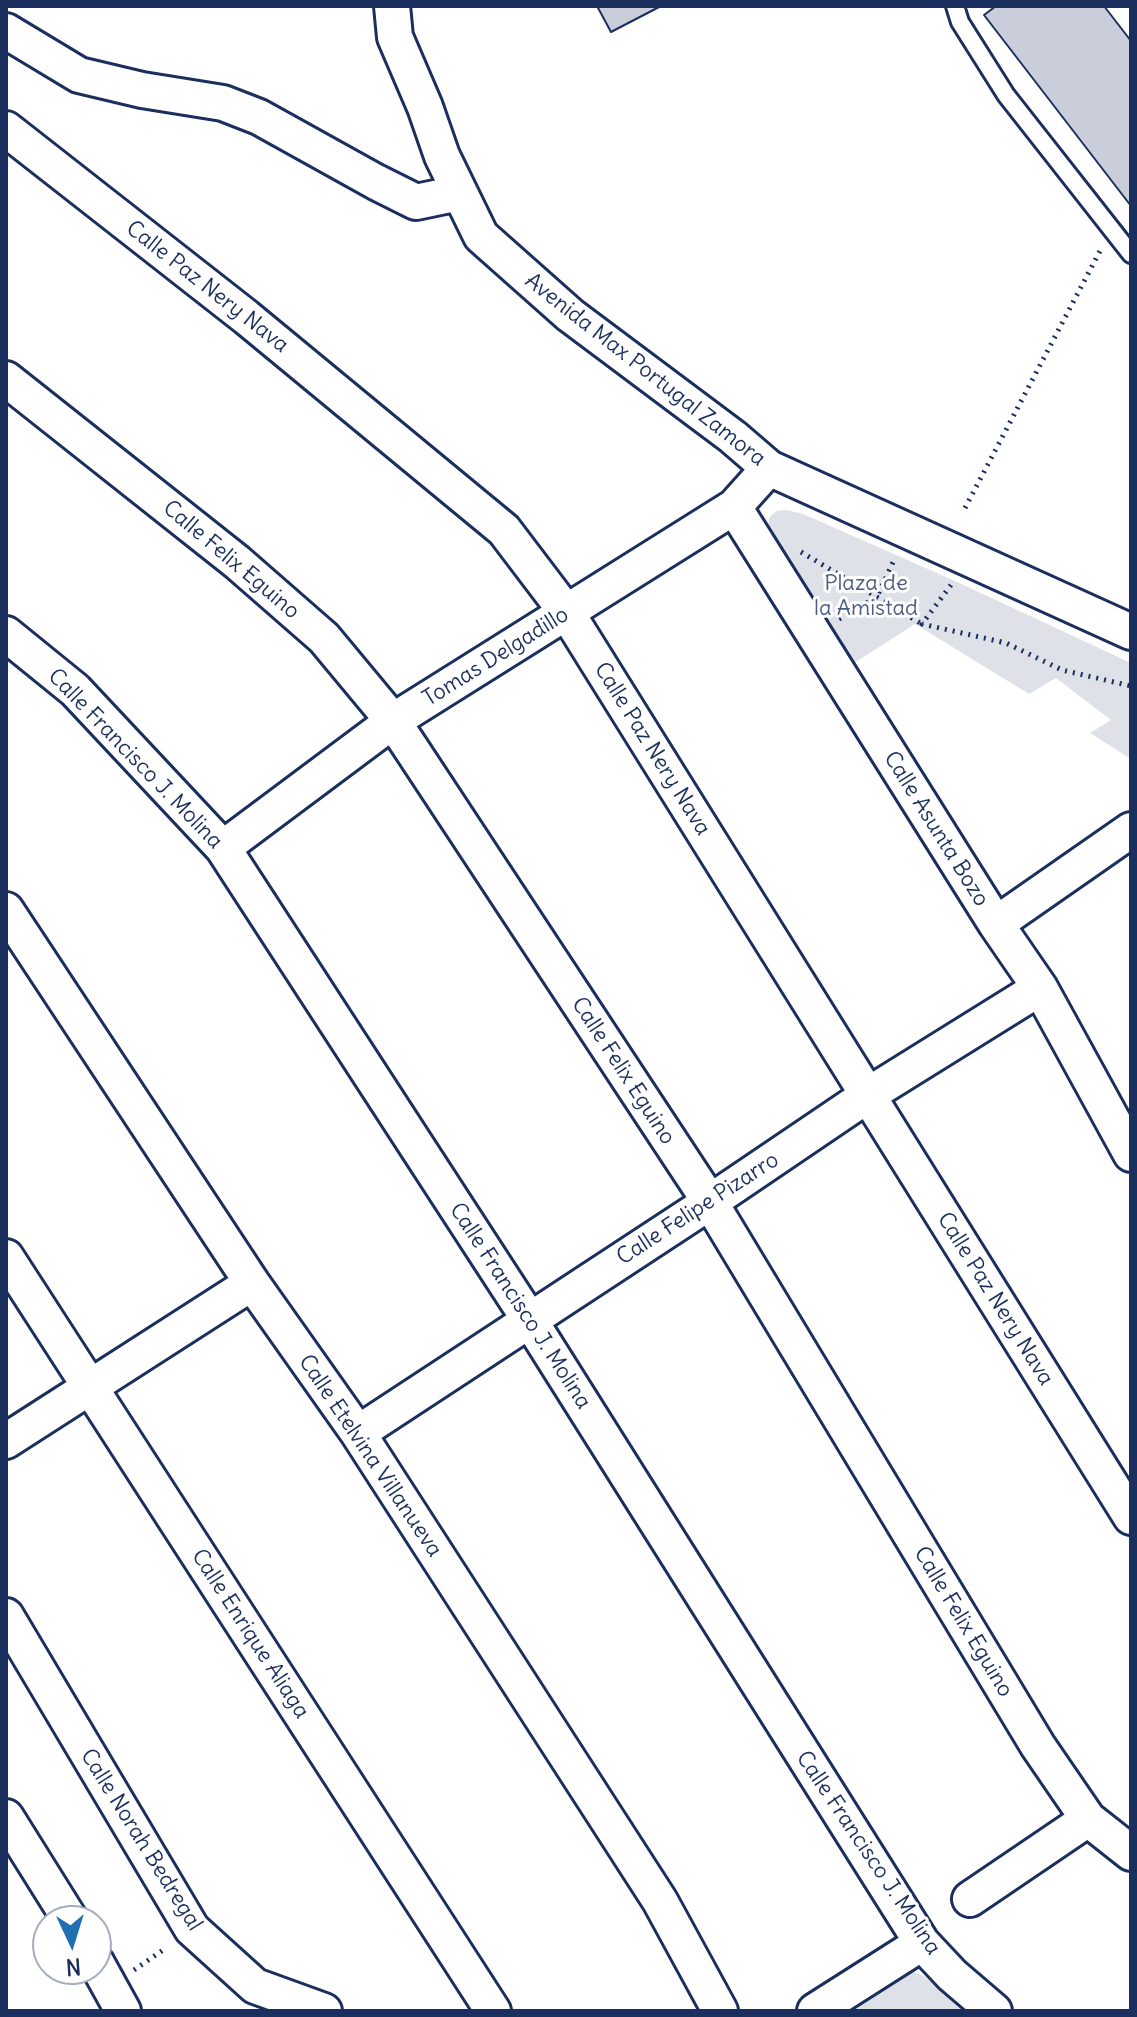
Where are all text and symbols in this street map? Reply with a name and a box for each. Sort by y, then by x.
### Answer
street label: Calle Paz Nery Nava [120,215,294,359]
street label: Avenida Max Portugal Zamora [519,268,771,472]
street label: Calle Felix Eguino [157,495,305,625]
park label: Plaza de la Amistad [814,571,918,622]
street label: Tomas Delgadillo [418,602,574,712]
street label: Calle Paz Nery Nava [588,658,716,840]
street label: Calle Francisco J. Molina [42,663,228,855]
street label: Calle Asunta Bozo [878,747,994,911]
street label: Calle Felix Eguino [565,992,681,1150]
street label: Calle Felipe Pizarro [612,1147,784,1271]
street label: Calle Francisco J. Molina [444,1198,596,1414]
street label: Calle Paz Nery Nava [931,1208,1059,1390]
street label: Calle Etelvina Villanueva [293,1350,447,1562]
street label: Calle Felix Eguino [908,1542,1018,1702]
street label: Calle Enrique Aliaga [185,1544,315,1724]
street label: Calle Norah Bedregal [74,1744,208,1936]
street label: Calle Francisco J. Molina [790,1746,946,1960]
north arrow [32,1905,112,1985]
text: N [65,1952,82,1981]

